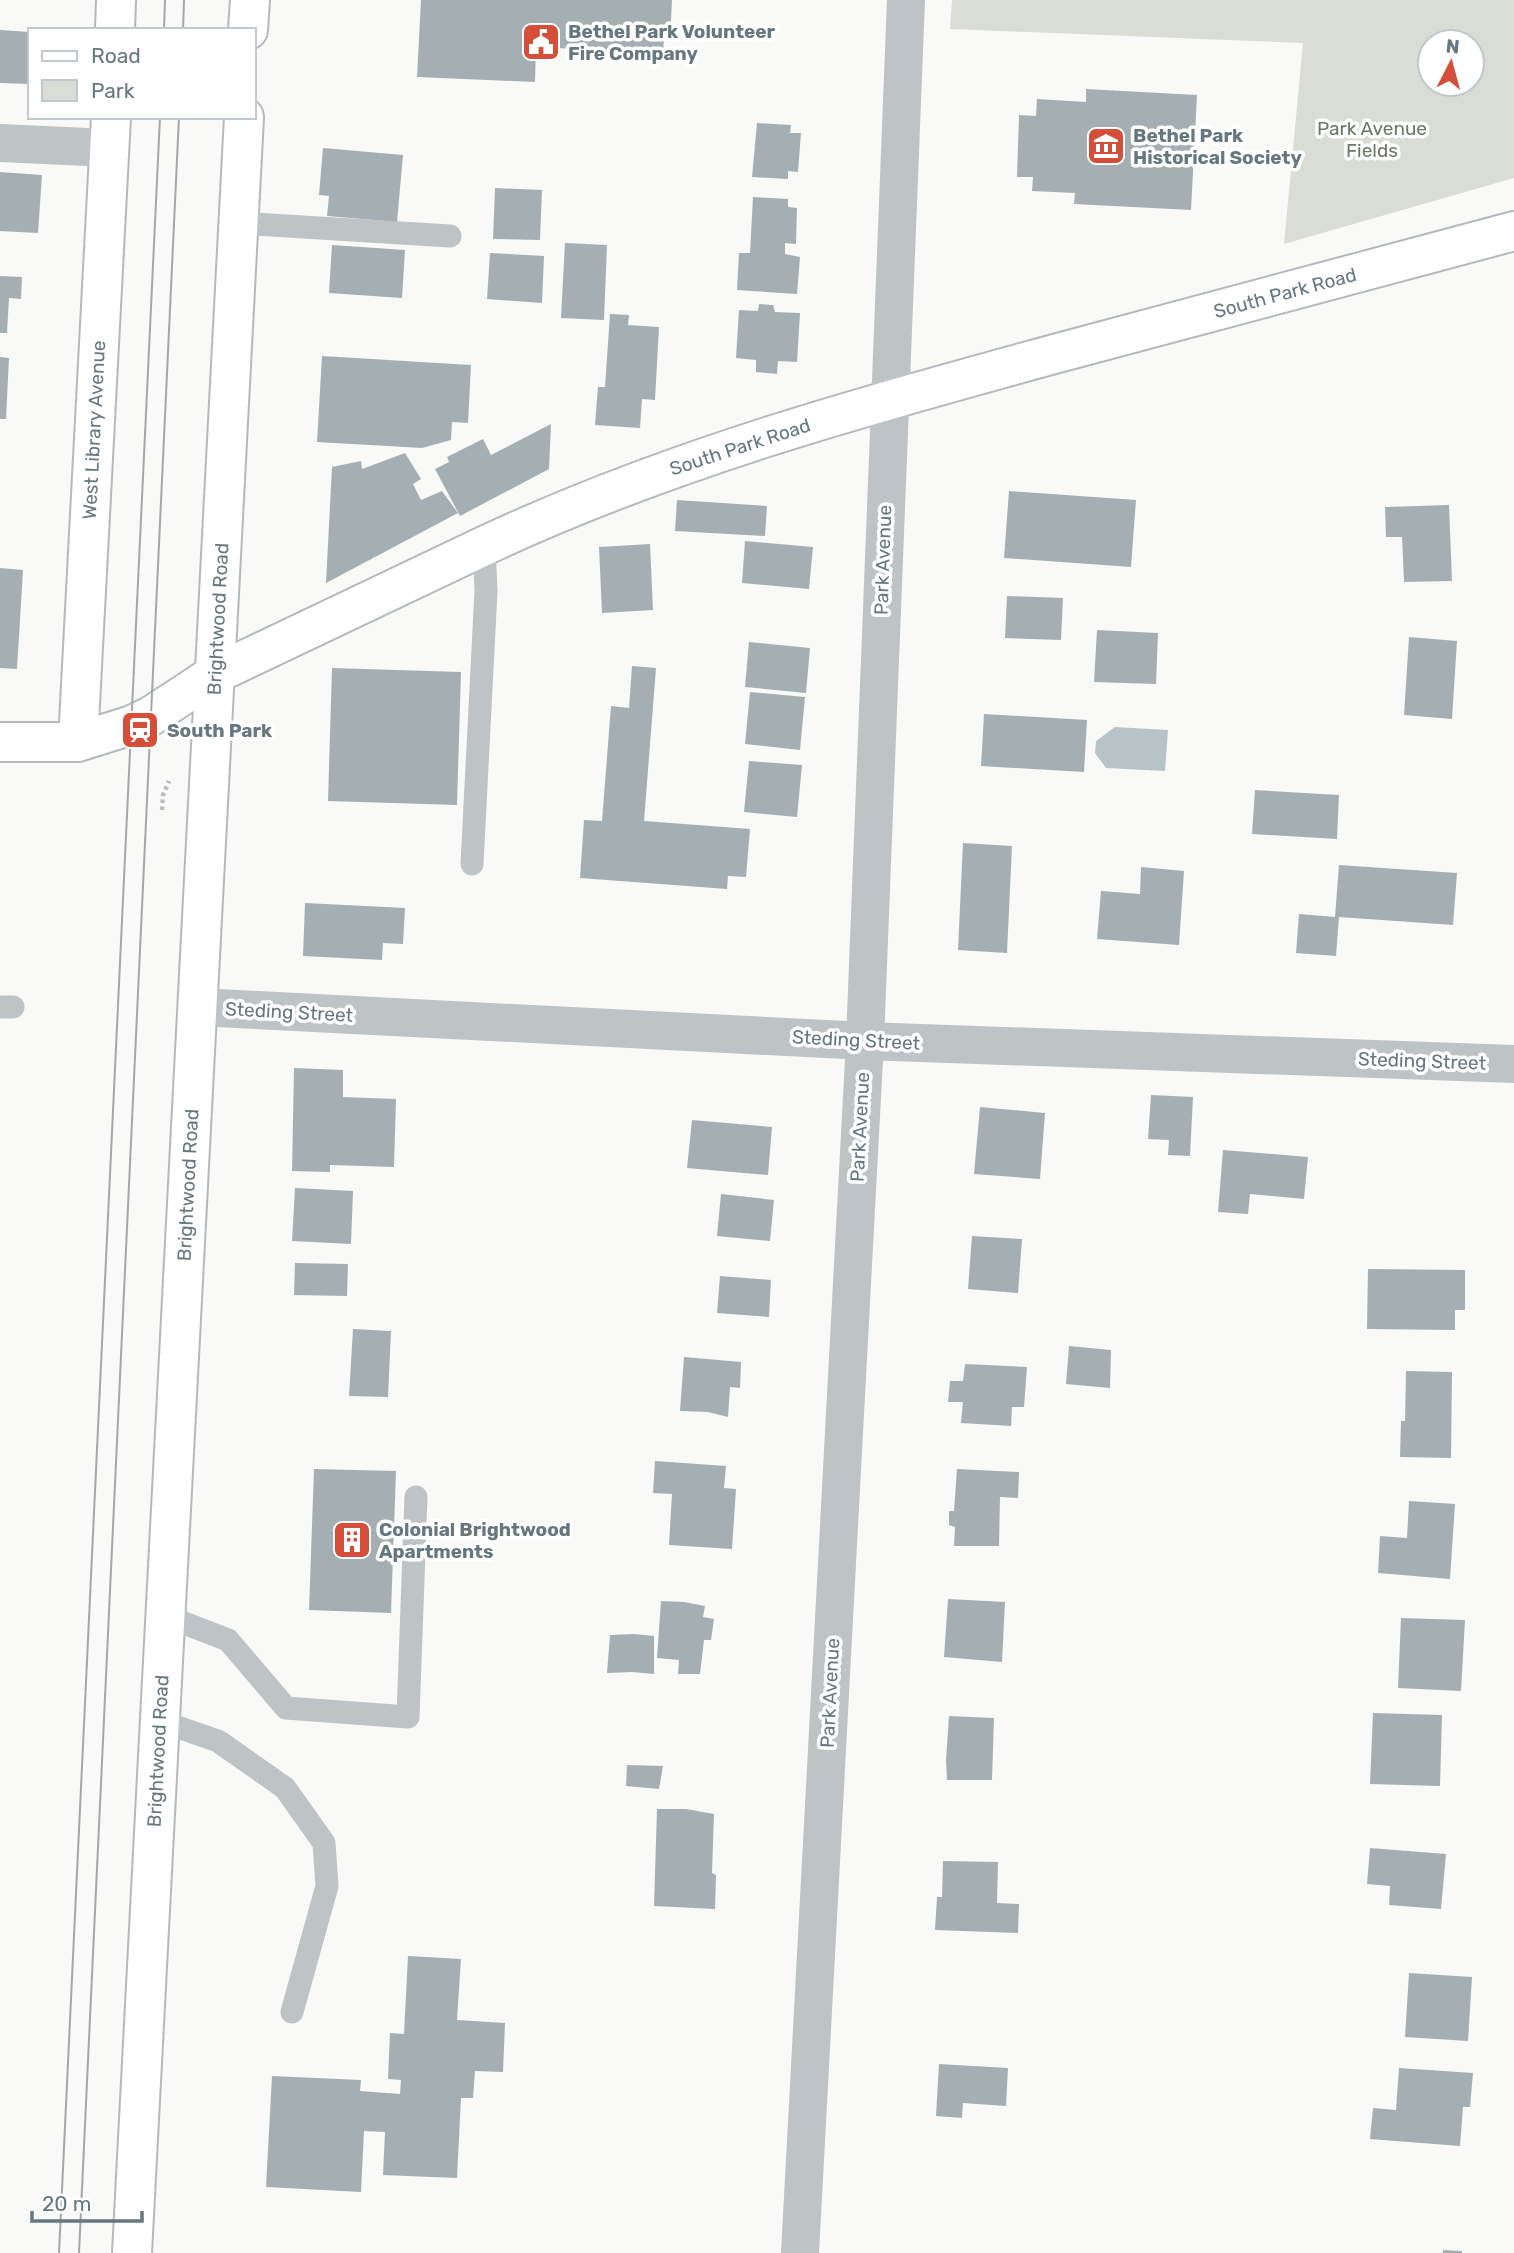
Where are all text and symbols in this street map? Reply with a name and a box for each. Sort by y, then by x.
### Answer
place label: Bethel Park Volunteer Fire Company [568,20,776,65]
public building icon: Bethel Park Volunteer Fire Company [520,21,562,63]
legend [28,28,256,119]
north arrow [1416,28,1486,98]
text: N [1445,34,1461,59]
text: Road [91,43,141,68]
text: Park [91,78,135,103]
park label: Park Avenue Fields [1317,117,1427,162]
place label: Bethel Park Historical Society [1133,124,1302,169]
museum icon: Bethel Park Historical Society [1085,125,1127,167]
street label: South Park Road [1211,263,1359,323]
street label: West Library Avenue [78,340,110,520]
street label: South Park Road [667,413,813,481]
street label: Park Avenue [870,505,896,615]
street label: Brightwood Road [203,542,233,696]
station icon: South Park [119,709,161,751]
place label: South Park [167,719,272,742]
street label: Steding Street [224,997,354,1027]
street label: Steding Street [791,1025,921,1055]
street label: Steding Street [1358,1047,1487,1075]
street label: Park Avenue [846,1071,874,1183]
street label: Brightwood Road [173,1108,203,1262]
place label: Colonial Brightwood Apartments [379,1518,571,1563]
building icon: Colonial Brightwood Apartments [331,1519,373,1561]
street label: Park Avenue [816,1637,844,1749]
street label: Brightwood Road [143,1674,173,1828]
scale bar [32,2180,142,2224]
text: 20 m [42,2191,91,2216]

